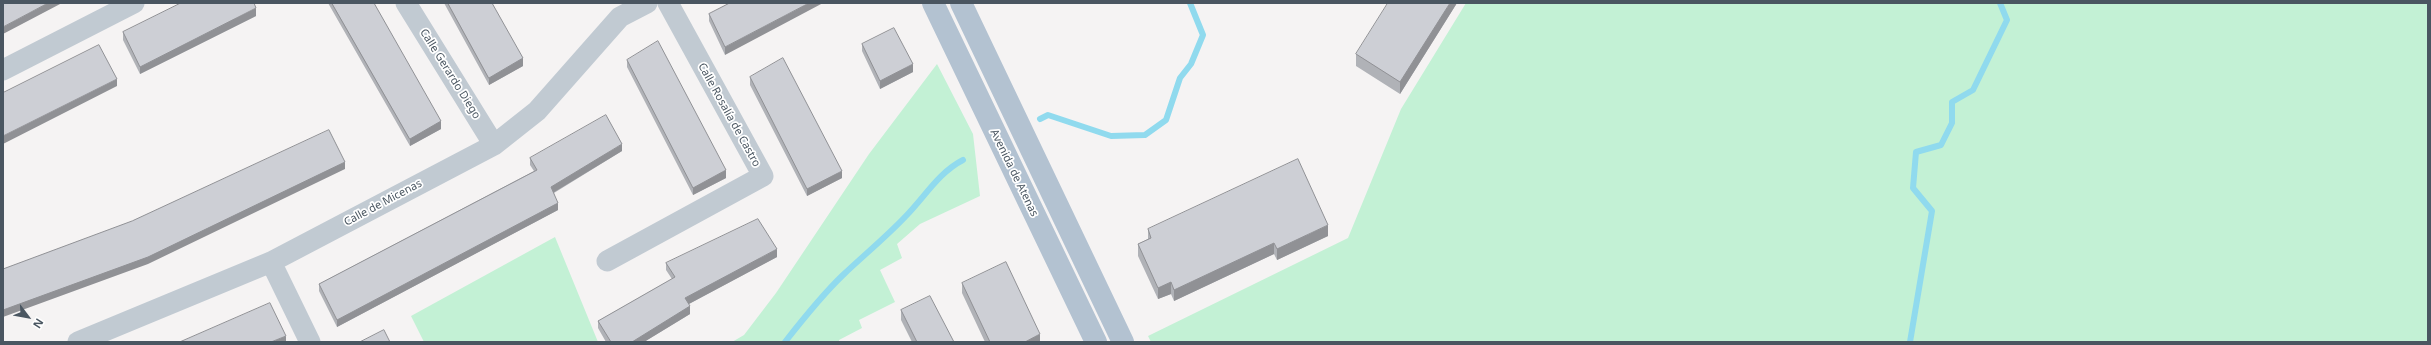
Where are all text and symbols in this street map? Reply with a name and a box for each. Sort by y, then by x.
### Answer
street label: Calle Gerardo Diego [417,27,483,121]
street label: Calle Rosalía de Castro [695,61,763,169]
street label: Avenida de Atenas [987,127,1041,219]
street label: Calle de Micenas [342,177,424,229]
north arrow [8,297,48,337]
text: N [30,316,47,331]

